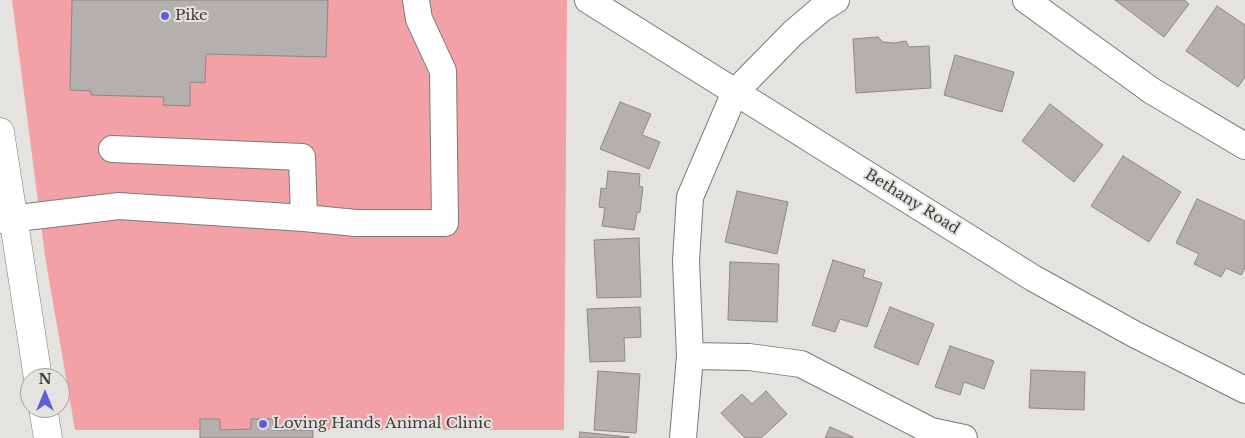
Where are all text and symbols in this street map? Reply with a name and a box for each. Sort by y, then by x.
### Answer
place label: Pike [175,7,208,25]
marker: Pike [159,10,171,22]
street label: Bethany Road [861,166,963,238]
north arrow [20,368,70,418]
text: N [38,370,52,388]
place label: Loving Hands Animal Clinic [273,415,491,433]
marker: Loving Hands Animal Clinic [257,418,269,430]

